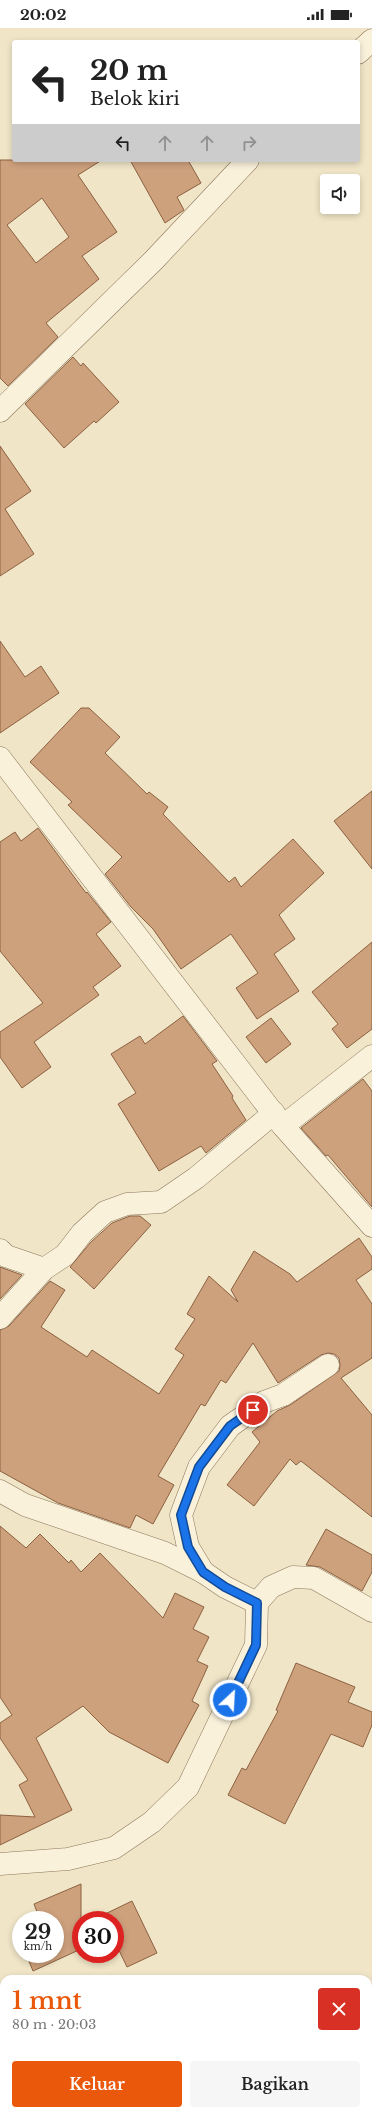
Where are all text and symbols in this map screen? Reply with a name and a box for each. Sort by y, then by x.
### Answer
text: 20:02 [20,5,66,24]
text: 20 m [90,53,168,88]
icon: left [24,56,76,108]
text: Belok kiri [90,88,180,110]
icon: left [112,132,134,154]
icon: ahead [154,132,176,154]
icon: ahead [196,132,218,154]
icon: right [238,132,260,154]
map controls [320,174,360,214]
button: sound [320,174,360,214]
pin [236,1393,270,1427]
icon: arrive [242,1399,264,1421]
position arrow [209,1679,251,1721]
speed limit sign: 30 [72,1911,124,1963]
text: 29 [25,1920,51,1944]
text: km/h [24,1940,52,1953]
text: 1 mnt [12,1986,82,2015]
button: close [318,1988,360,2030]
text: 80 m · 20:03 [12,2016,96,2033]
button: Keluar [12,2061,182,2107]
button: Bagikan [190,2061,360,2107]

